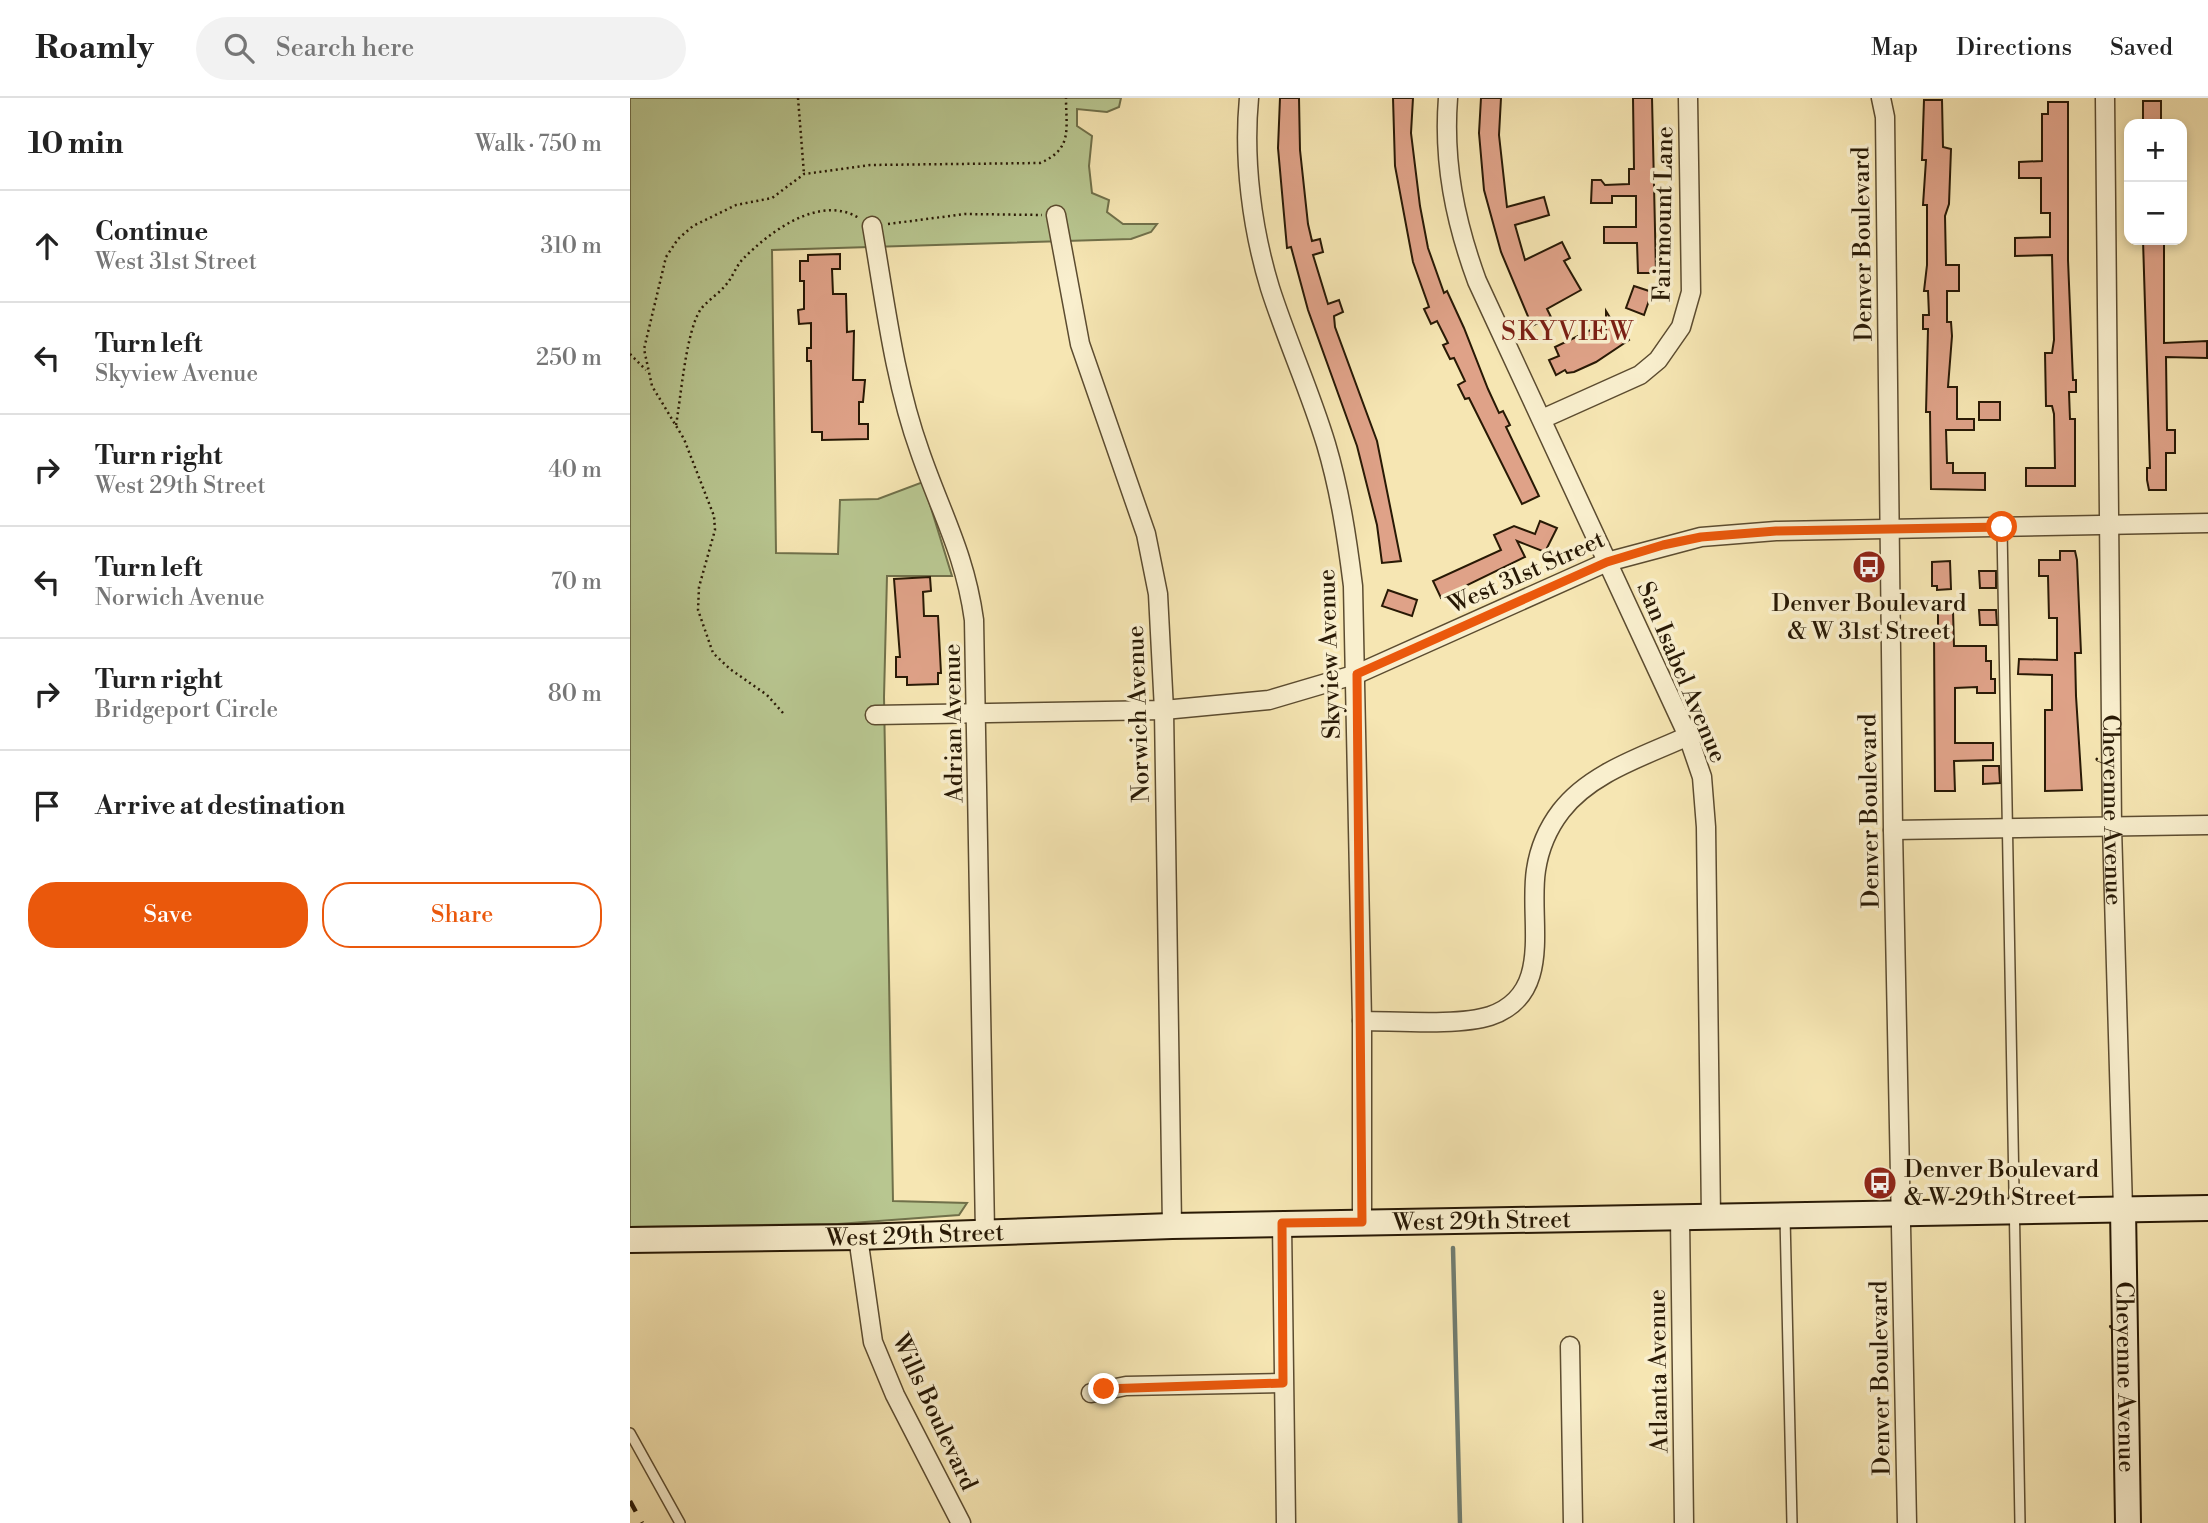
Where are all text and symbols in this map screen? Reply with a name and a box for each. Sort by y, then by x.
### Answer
search box [196,17,686,80]
text: Roamly [35,28,154,69]
icon: search [220,29,258,67]
text: Search here [276,32,414,64]
text: Map [1871,33,1918,63]
text: Directions [1956,33,2072,63]
text: Saved [2110,33,2173,63]
map controls [2124,119,2187,245]
button: + [2124,119,2187,182]
text: 10 min [28,125,123,163]
street label: Fairmount Lane [1647,126,1681,302]
text: Walk · 750 m [475,130,602,158]
street label: Denver Boulevard [1846,146,1880,342]
button: − [2124,182,2187,245]
text: Continue [95,216,208,248]
icon: ahead [28,227,66,265]
text: 310 m [541,232,602,260]
text: West 31st Street [95,248,257,276]
district label: SKYVIEW [1501,316,1635,348]
text: Turn left [95,328,203,360]
icon: left [28,339,66,377]
text: 250 m [536,344,602,372]
text: Skyview Avenue [95,360,258,388]
text: Turn right [95,440,223,472]
icon: right [28,451,66,489]
text: 40 m [548,456,602,484]
text: West 29th Street [95,472,266,500]
route start [1986,511,2017,542]
street label: West 31st Street [1442,525,1610,621]
bus stop icon: Denver Boulevard & W 31st Street [1850,548,1888,586]
text: Turn left [95,552,203,584]
icon: left [28,563,66,601]
text: 70 m [551,568,602,596]
street label: Skyview Avenue [1312,568,1348,740]
street label: San Isabel Avenue [1629,577,1733,767]
text: Norwich Avenue [95,584,265,612]
place label: Denver Boulevard & W 31st Street [1772,589,1967,647]
street label: Norwich Avenue [1121,625,1157,803]
street label: Adrian Avenue [938,643,970,804]
text: Turn right [95,664,223,696]
icon: right [28,675,66,713]
text: 80 m [548,680,602,708]
text: Bridgeport Circle [95,696,278,724]
street label: Denver Boulevard [1853,713,1887,909]
street label: Cheyenne Avenue [2095,714,2128,906]
icon: arrive [28,787,66,825]
text: Arrive at destination [95,790,345,822]
button: Save [28,882,308,948]
button: Share [322,882,602,948]
place label: Denver Boulevard & W 29th Street [1904,1155,2099,1213]
bus stop icon: Denver Boulevard & W 29th Street [1861,1164,1899,1202]
street label: West 29th Street [1391,1205,1572,1238]
street label: West 29th Street [825,1218,1005,1253]
street label: Denver Boulevard [1864,1280,1898,1476]
street label: Cheyenne Avenue [2108,1281,2141,1473]
street label: Atlanta Avenue [1643,1289,1675,1454]
street label: Wills Boulevard [884,1328,984,1496]
route end [1088,1373,1119,1404]

